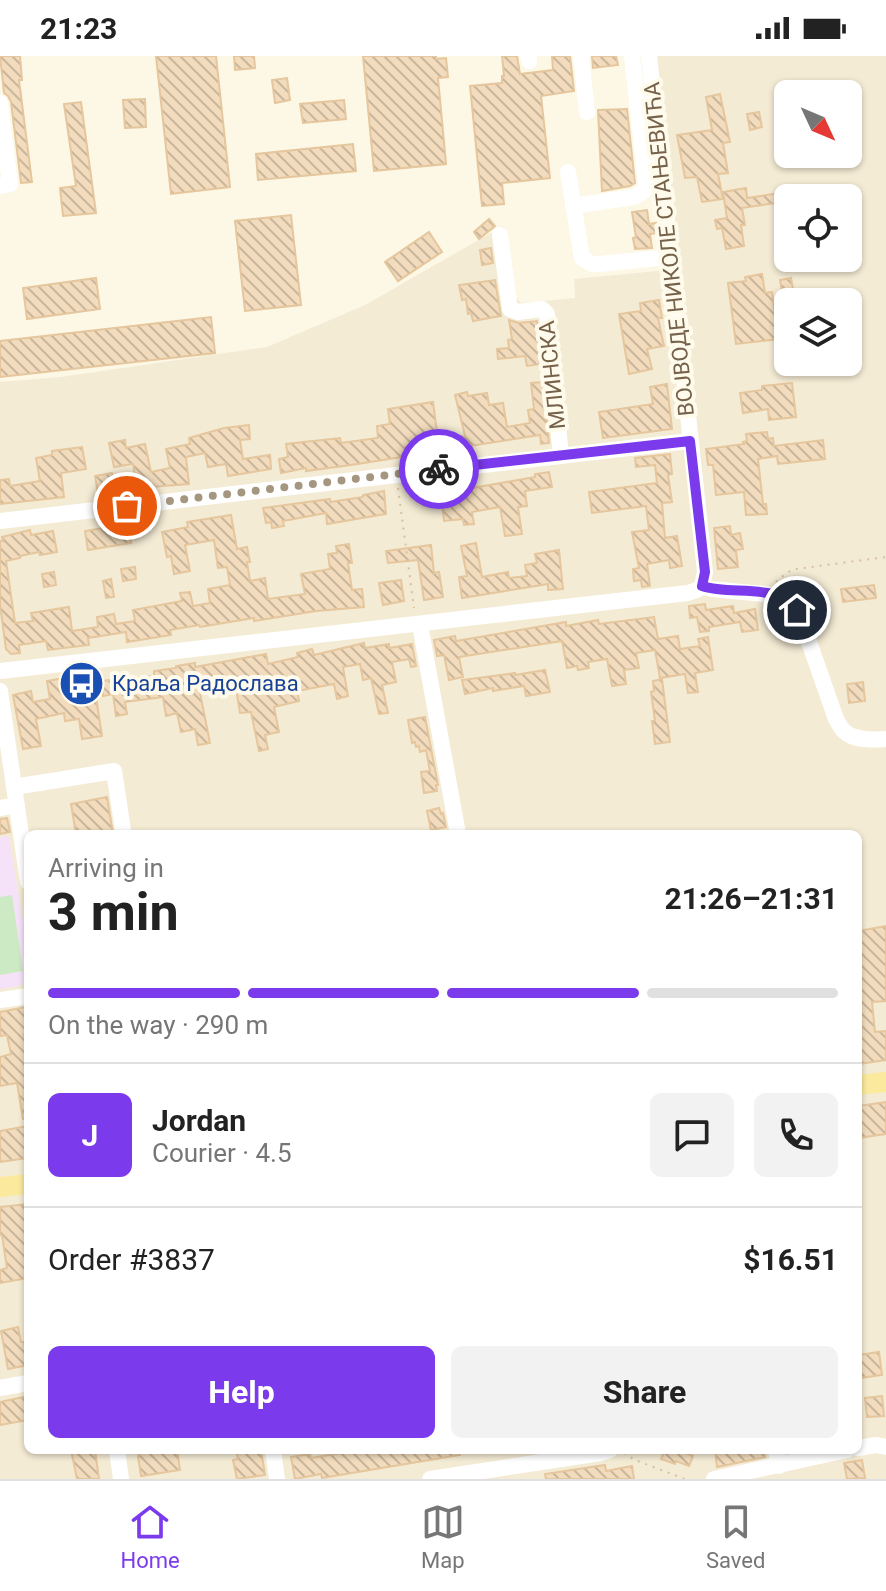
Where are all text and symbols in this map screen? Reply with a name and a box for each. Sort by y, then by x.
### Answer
text: 21:23 [40,11,117,46]
street label: ВОЈВОДЕ НИКОЛЕ СТАЊЕВИЋА [639,80,699,417]
north arrow [774,80,862,168]
map controls [774,80,862,376]
button: locate [774,184,862,272]
button: layers [774,288,862,376]
street label: МЛИНСКА [534,319,570,431]
courier [399,429,479,509]
icon: bike [417,447,461,491]
pin [93,472,161,540]
icon: bag [105,484,149,528]
pin [763,576,831,644]
icon: home [775,588,819,632]
bus stop icon: Краља Радослава [57,659,105,707]
place label: Краља Радослава [112,671,299,696]
text: Arriving in [48,853,164,883]
text: 21:26–21:31 [664,881,838,916]
text: 3 min [48,882,179,943]
text: On the way · 290 m [48,1010,268,1040]
button: chat [650,1093,734,1177]
button: phone [754,1093,838,1177]
text: Jordan [152,1103,246,1138]
text: J [82,1118,98,1153]
text: Courier · 4.5 [152,1138,292,1168]
text: Order #3837 [48,1242,215,1277]
text: $16.51 [743,1242,838,1277]
button: Help [48,1346,435,1438]
button: Share [451,1346,838,1438]
tab: Home [121,1500,180,1573]
tab: Map [421,1500,465,1573]
tab: Saved [706,1500,765,1573]

